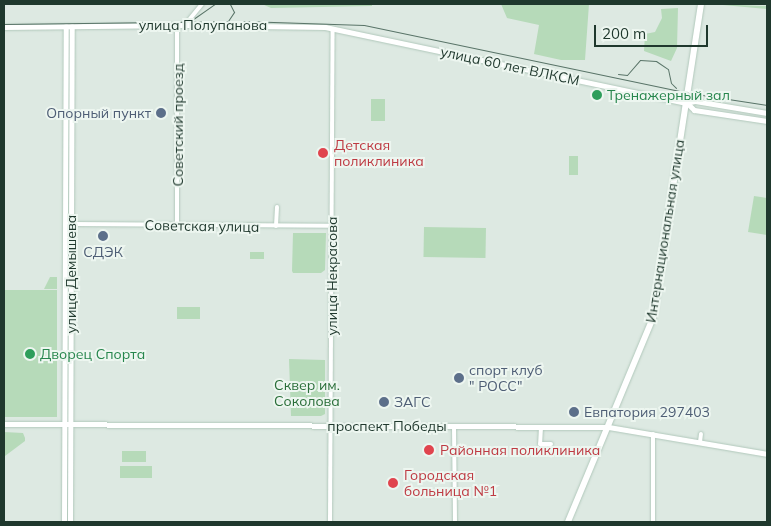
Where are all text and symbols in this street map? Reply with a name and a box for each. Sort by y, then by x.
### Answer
scale bar [596,15,710,47]
street label: улица Полупанова [139,17,267,33]
text: 200 m [602,24,646,43]
street label: улица 60 лет ВЛКСМ [439,43,581,89]
street label: Советский проезд [170,64,186,186]
place label: Тренажерный зал [607,87,730,103]
marker: Тренажерный зал [591,89,603,101]
place label: Опорный пункт [46,105,151,121]
marker: Опорный пункт [155,107,167,119]
place label: Детская поликлиника [334,137,424,170]
street label: Интернациональная улица [642,138,688,324]
marker: Детская поликлиника [316,146,330,160]
street label: улица Демышева [63,215,79,333]
street label: улица Некрасова [324,216,340,336]
street label: Советская улица [144,217,260,235]
marker: СДЭК [97,230,109,242]
place label: СДЭК [83,244,123,260]
place label: Дворец Спорта [40,346,145,362]
marker: Дворец Спорта [24,348,36,360]
place label: спорт клуб " РОСС" [469,362,543,394]
marker: спорт клуб " РОСС" [453,372,465,384]
park label: Сквер им. Соколова [274,377,340,410]
place label: ЗАГС [394,394,431,410]
marker: ЗАГС [378,396,390,408]
place label: Евпатория 297403 [584,404,710,420]
marker: Евпатория 297403 [568,406,580,418]
street label: проспект Победы [327,418,447,434]
place label: Районная поликлиника [440,442,600,458]
marker: Районная поликлиника [422,443,436,457]
place label: Городская больница №1 [404,467,497,500]
marker: Городская больница №1 [386,476,400,490]

